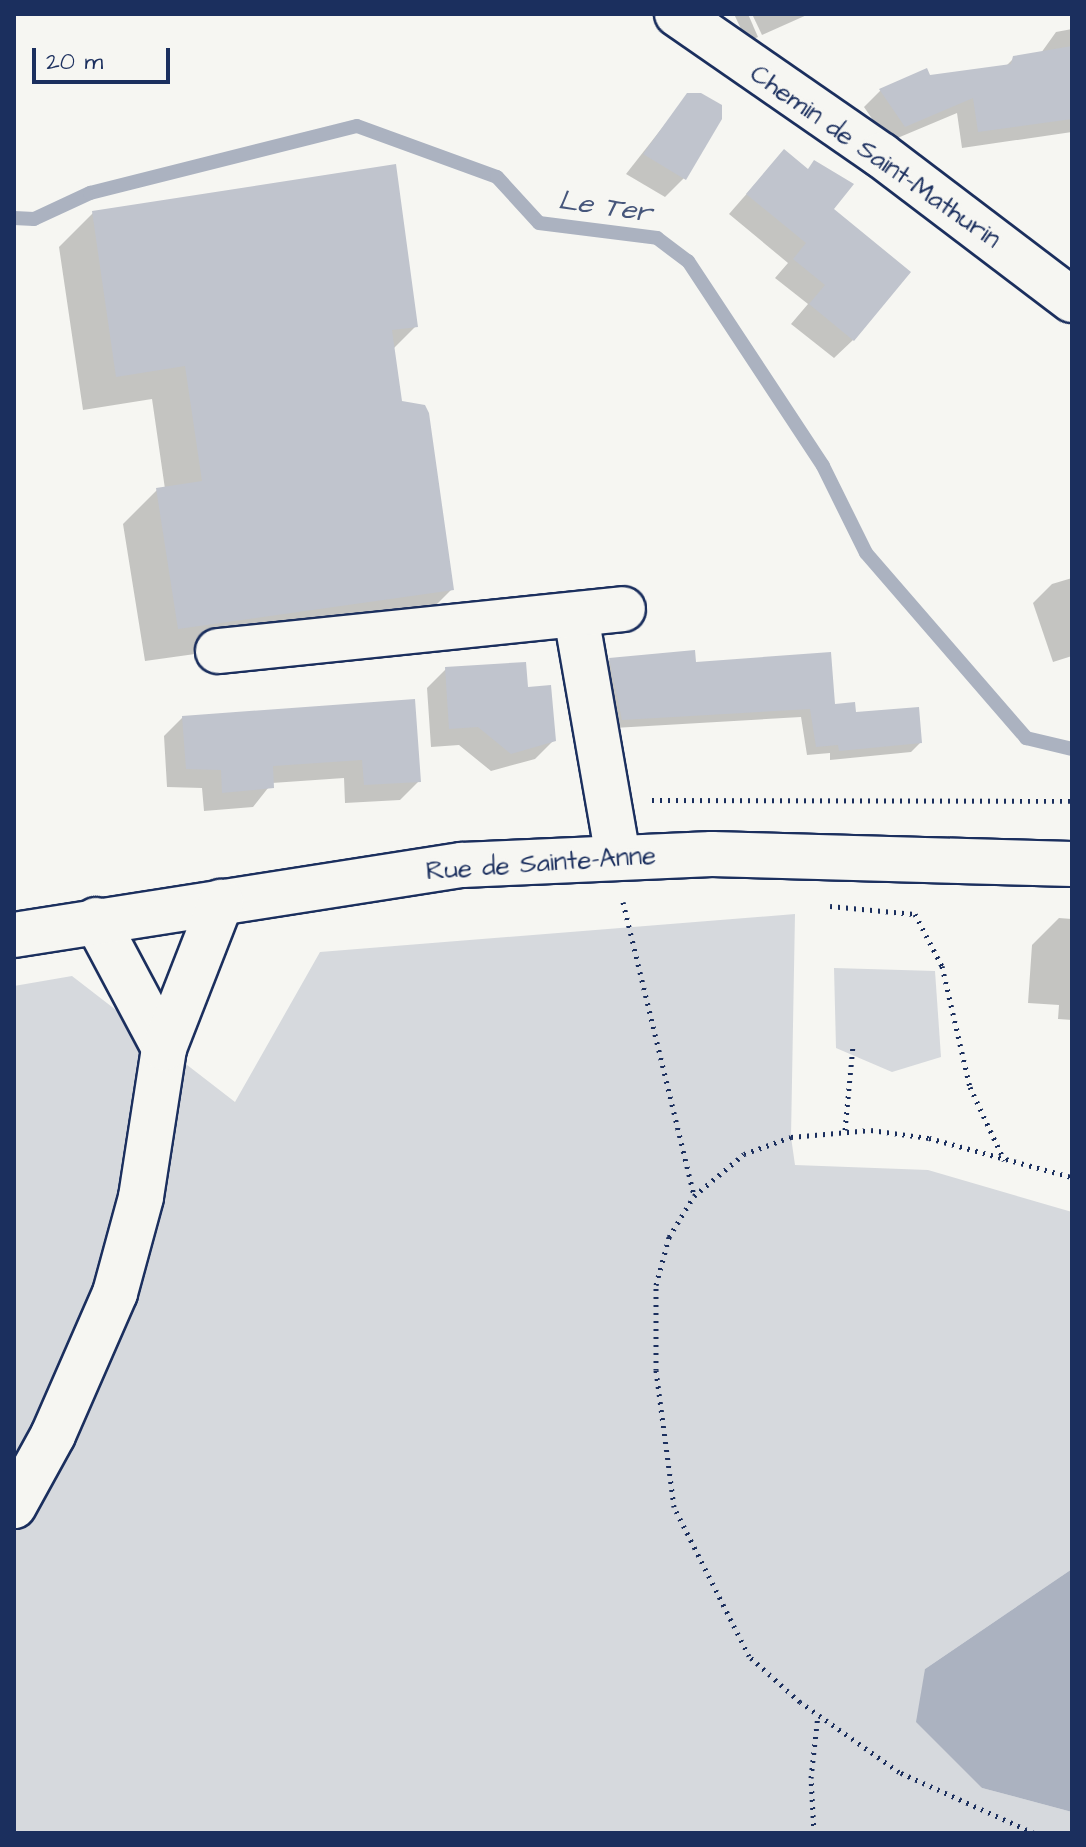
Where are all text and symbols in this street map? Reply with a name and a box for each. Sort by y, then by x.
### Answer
scale bar [36,32,174,82]
text: 20 m [46,45,103,79]
street label: Chemin de Saint-Mathurin [744,59,1006,255]
water label: Le Ter [556,184,654,230]
street label: Rue de Sainte-Anne [425,840,657,888]

